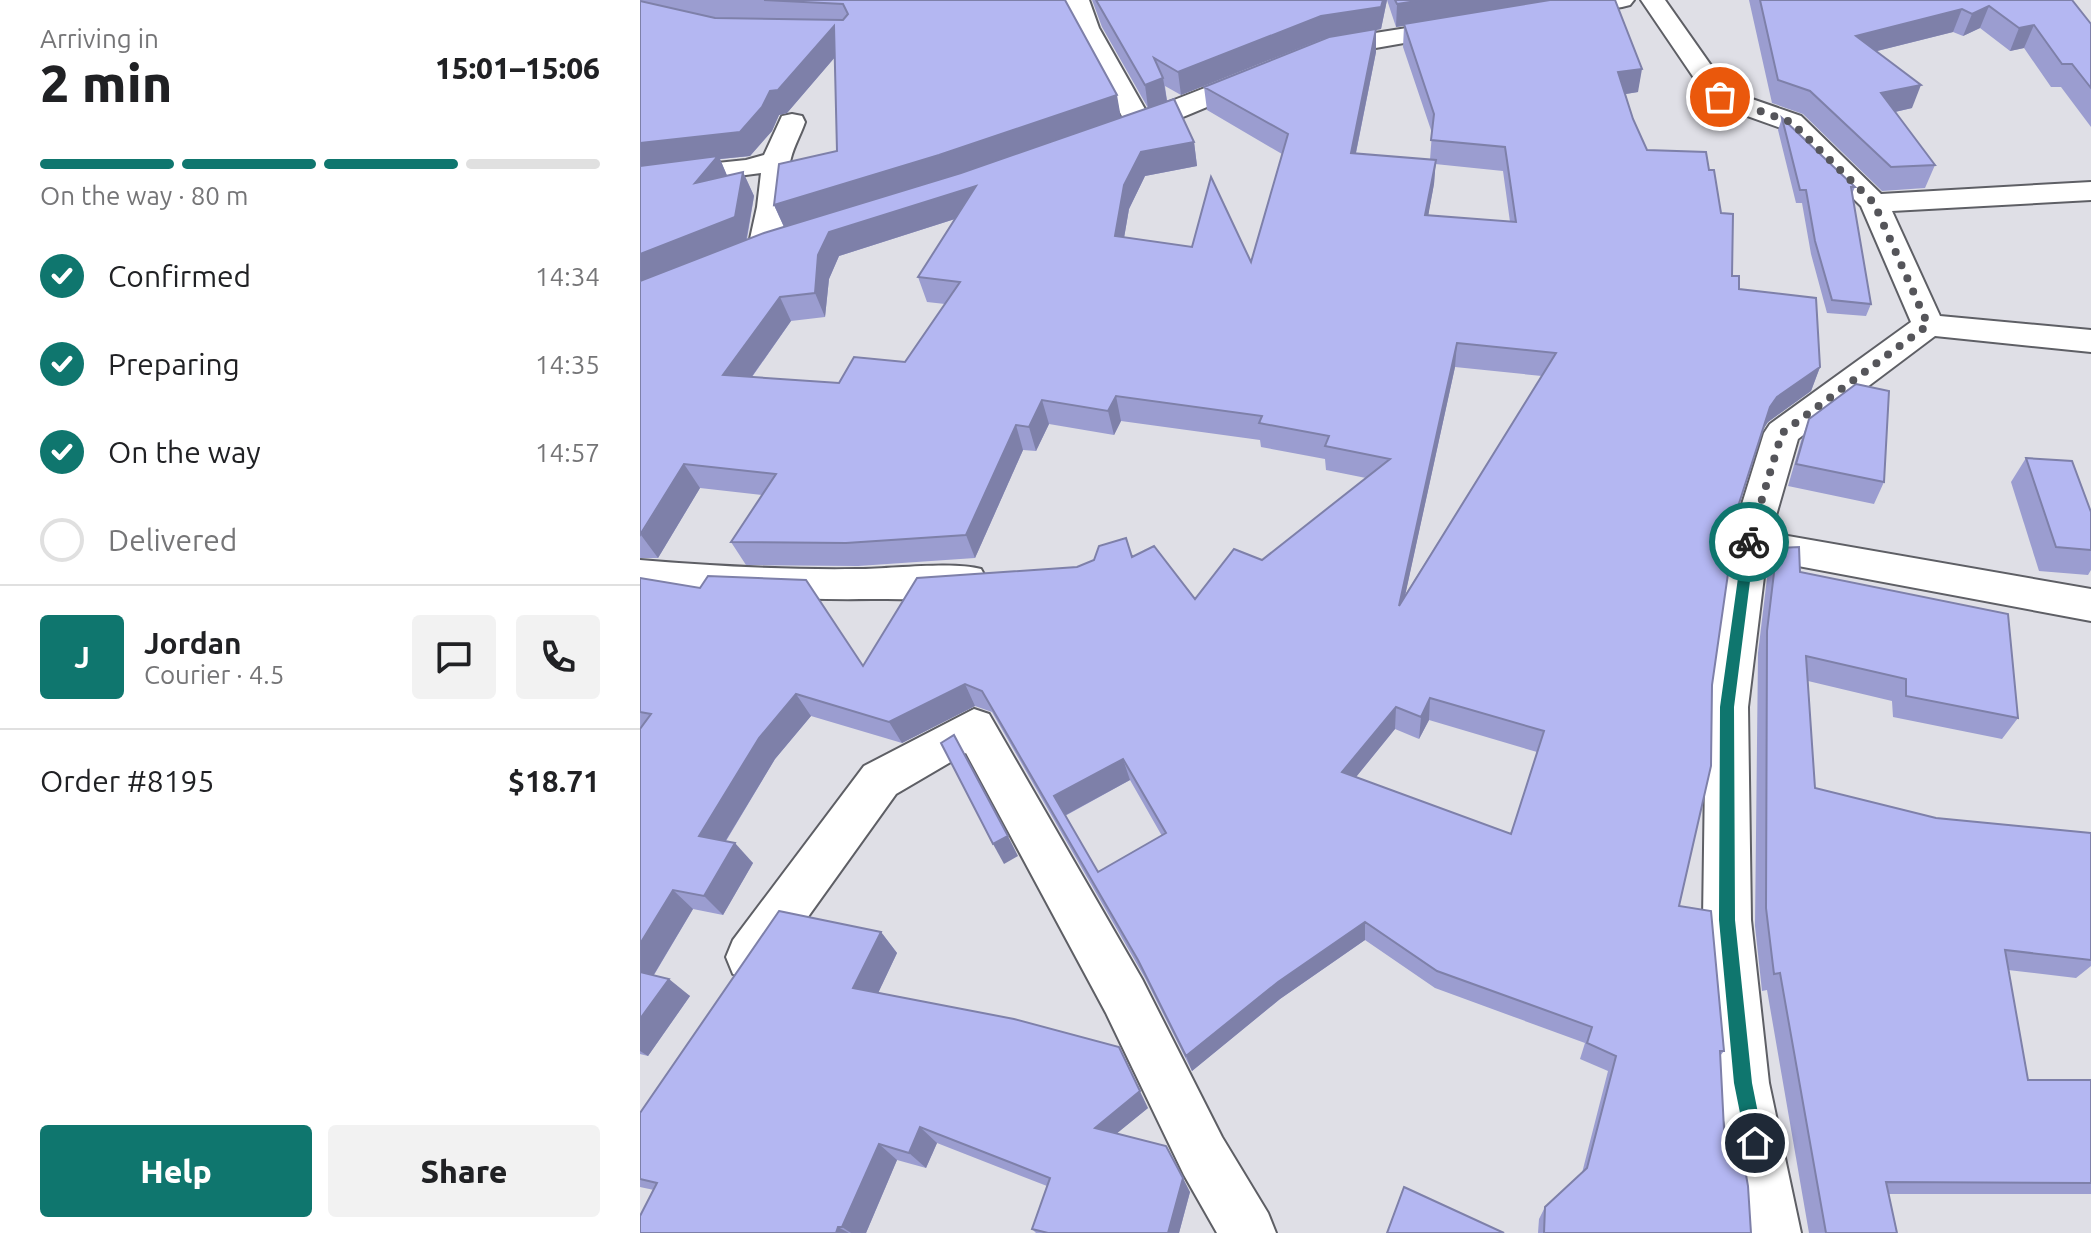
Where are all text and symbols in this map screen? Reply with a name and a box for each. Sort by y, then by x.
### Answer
text: Arriving in [40,24,159,53]
text: 15:01–15:06 [435,51,600,85]
text: 2 min [40,54,172,112]
pin [1686,63,1754,131]
icon: bag [1698,75,1742,119]
text: On the way · 80 m [40,181,248,210]
icon: check [40,254,84,298]
text: Confirmed [108,259,251,293]
text: 14:34 [535,262,600,291]
icon: check [40,342,84,386]
text: Preparing [108,347,240,381]
text: 14:35 [535,350,600,379]
icon: check [40,430,84,474]
text: On the way [108,435,261,469]
text: 14:57 [535,438,600,467]
courier [1709,502,1789,582]
icon: bike [1727,520,1771,564]
text: Delivered [108,523,237,557]
button: chat [412,615,496,699]
button: phone [516,615,600,699]
text: Jordan [144,626,242,660]
text: J [74,640,90,674]
text: Courier · 4.5 [144,660,284,689]
text: Order #8195 [40,764,214,798]
text: $18.71 [508,764,600,798]
pin [1721,1109,1789,1177]
icon: home [1733,1121,1777,1165]
button: Help [40,1125,312,1217]
button: Share [328,1125,600,1217]

